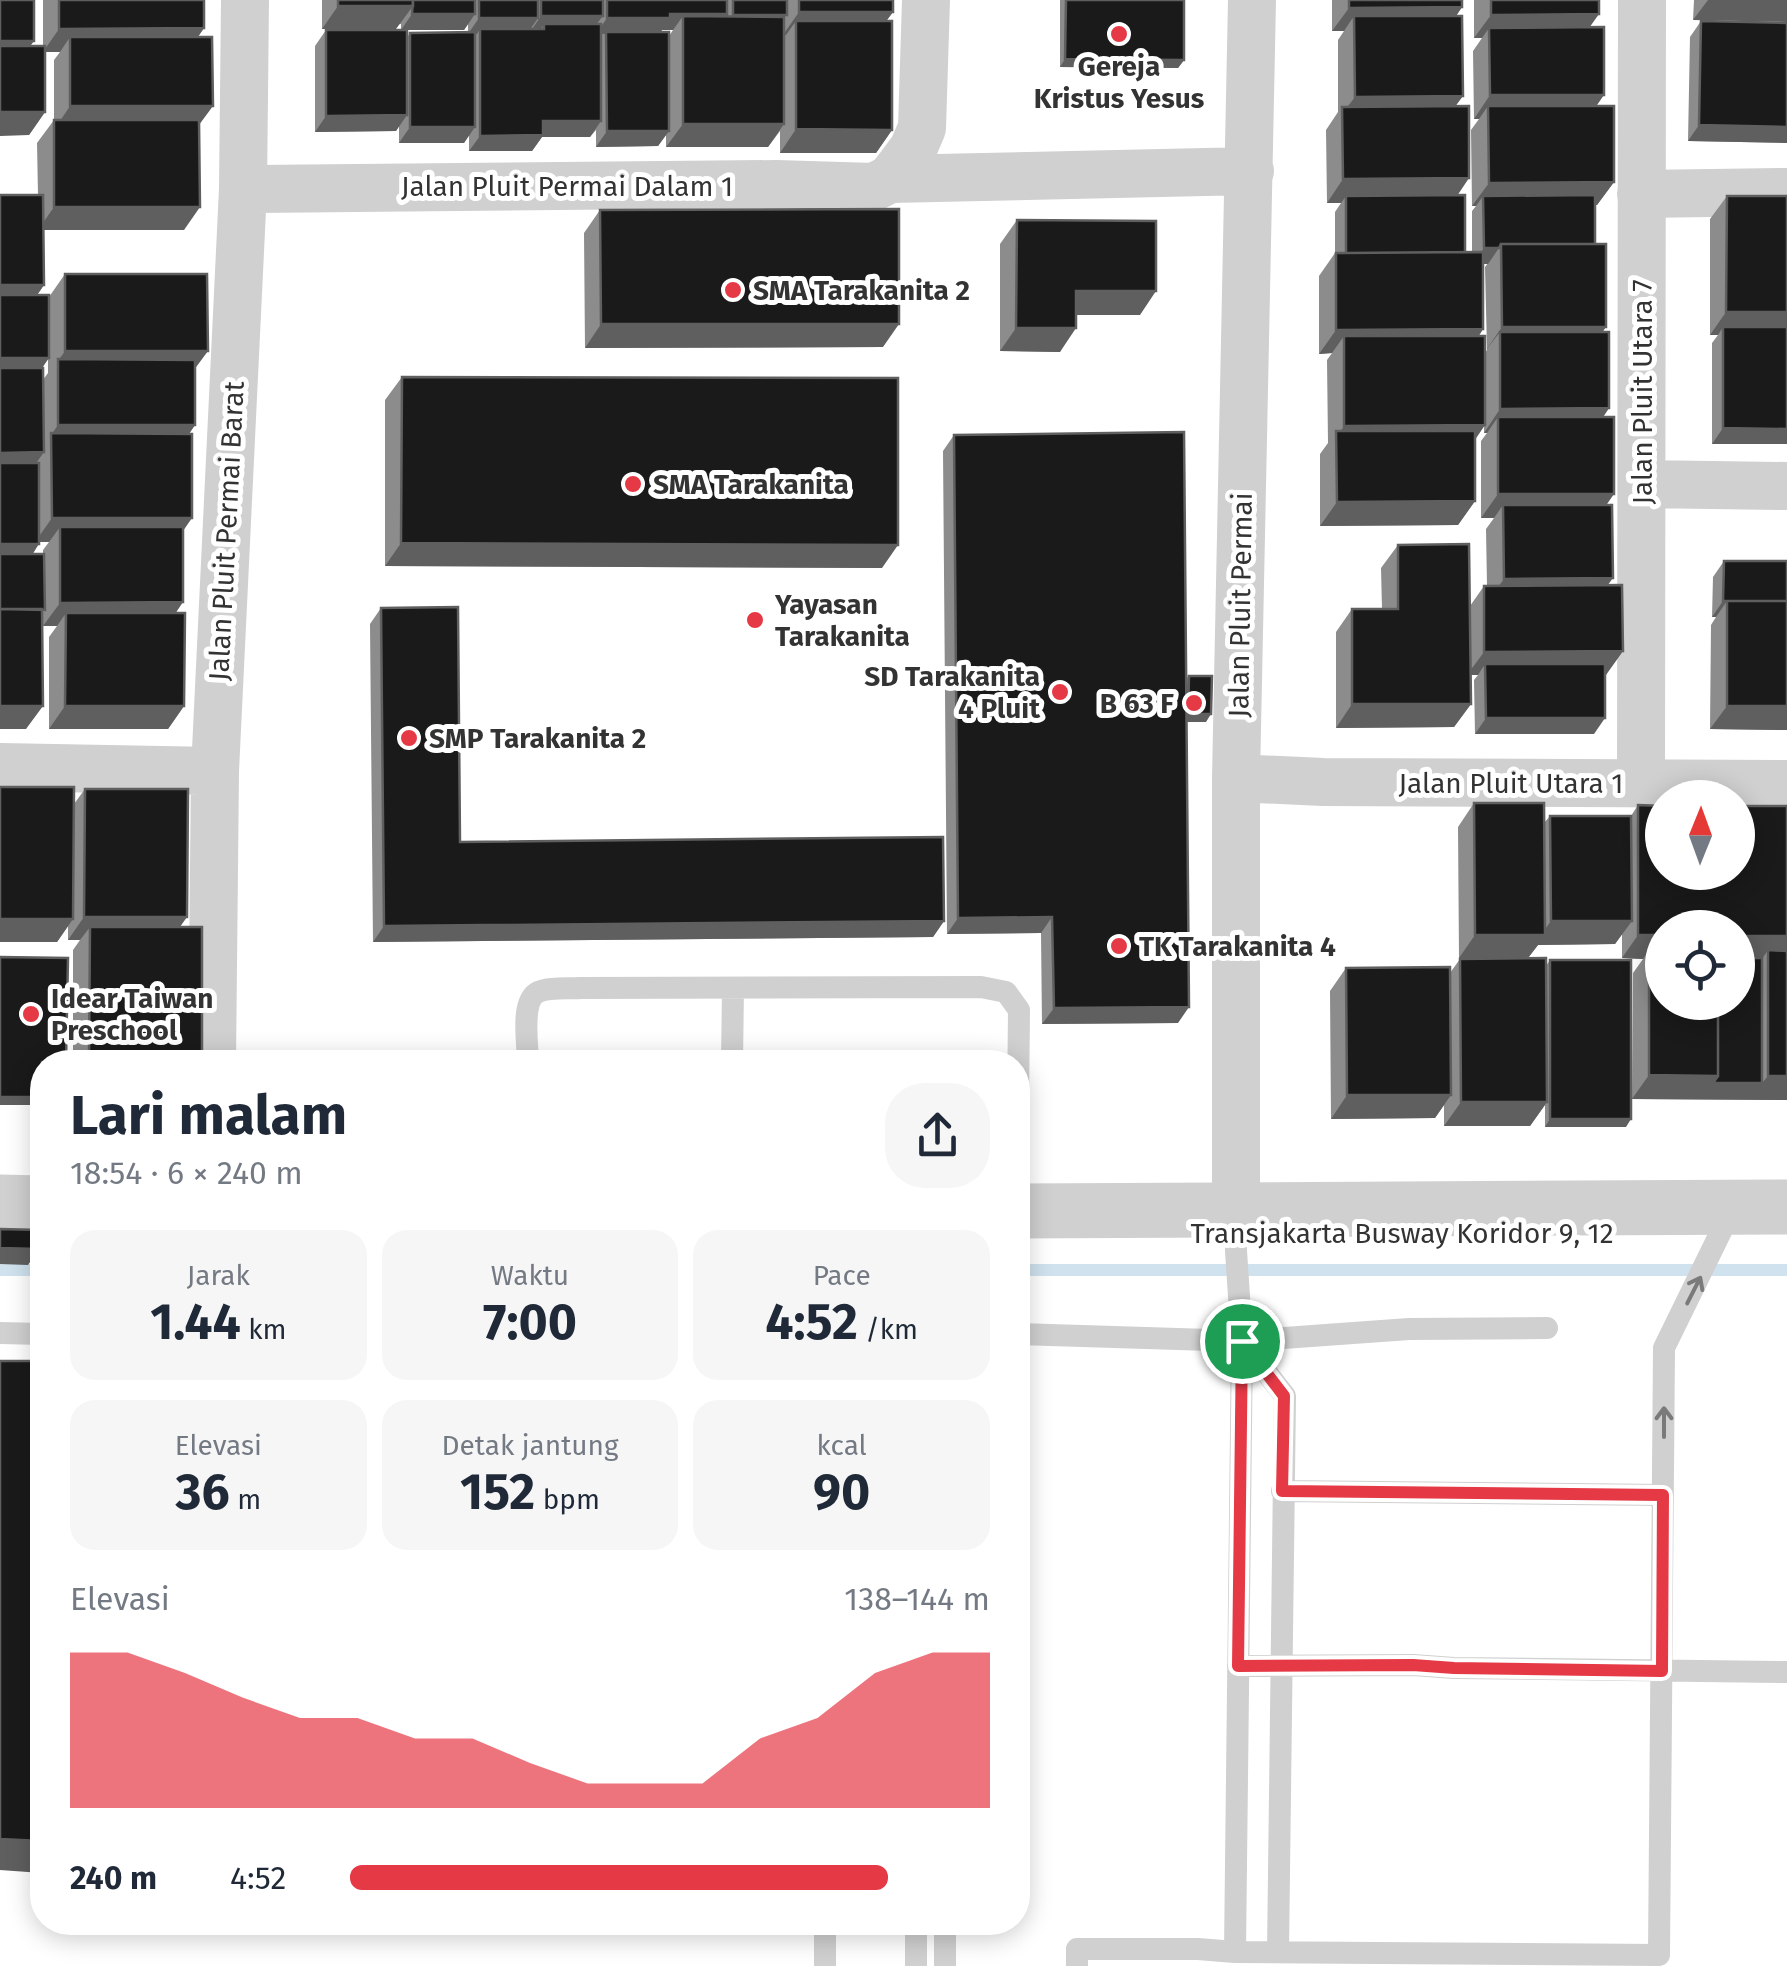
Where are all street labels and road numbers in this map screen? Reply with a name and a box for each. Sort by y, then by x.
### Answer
street label: Jalan Pluit Permai Dalam 1 [401,170,733,203]
street label: Jalan Pluit Utara 7 [1626,279,1659,505]
street label: Jalan Pluit Permai Barat [202,379,251,682]
street label: Jalan Pluit Permai [1222,492,1259,718]
street label: Jalan Pluit Utara 1 [1399,767,1623,800]
street label: Transjakarta Busway Koridor 9, 12 [1190,1217,1614,1250]

